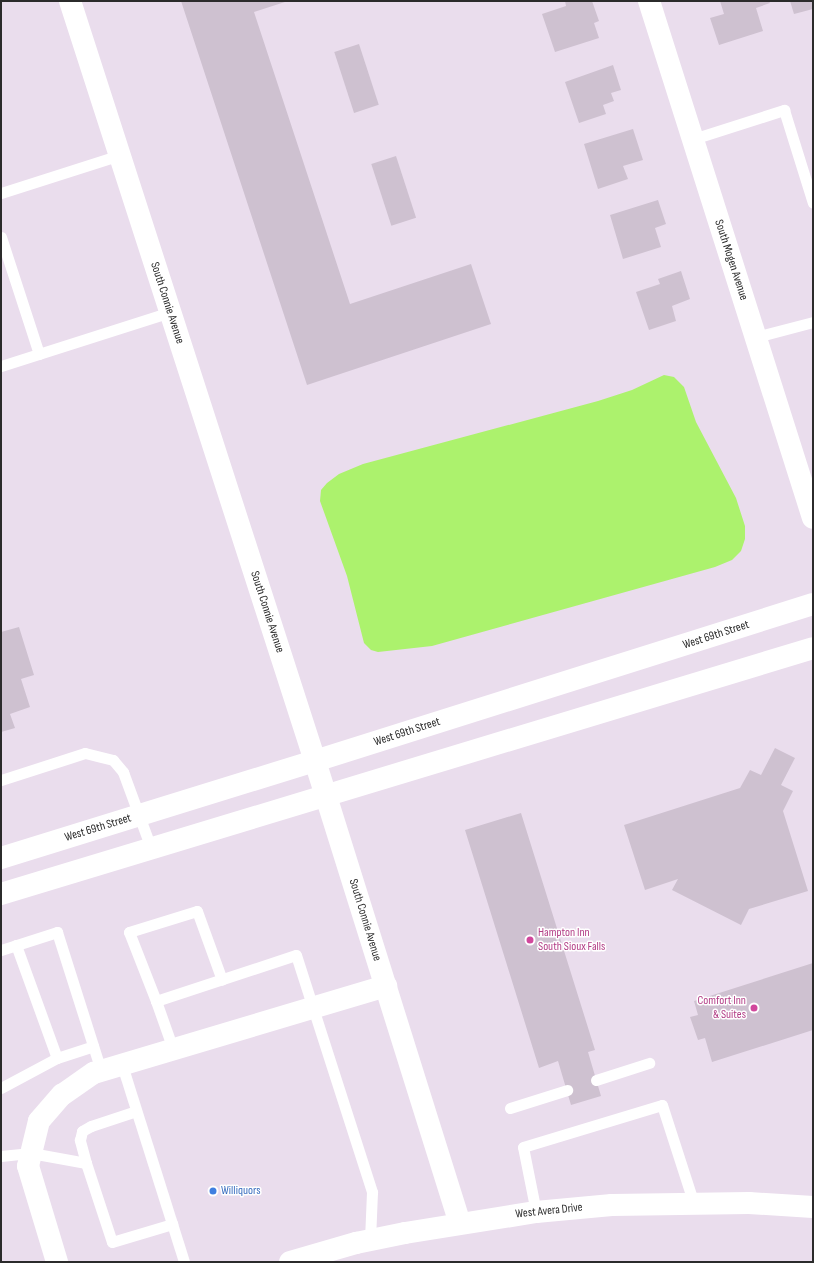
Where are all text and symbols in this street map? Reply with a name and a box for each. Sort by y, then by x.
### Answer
street label: South Mogen Avenue [711,218,751,302]
street label: South Connie Avenue [147,260,187,346]
street label: South Connie Avenue [247,569,287,655]
street label: West 69th Street [681,618,751,652]
street label: West 69th Street [372,715,442,749]
street label: West 69th Street [63,811,133,845]
street label: South Connie Avenue [346,877,384,963]
place label: Hampton Inn South Sioux Falls [538,926,605,954]
marker: Hampton Inn South Sioux Falls [525,935,535,945]
place label: Comfort Inn & Suites [698,994,746,1022]
marker: Comfort Inn & Suites [749,1003,759,1013]
place label: Williquors [221,1184,261,1198]
marker: Williquors [208,1186,218,1196]
street label: West Avera Drive [515,1200,583,1222]

